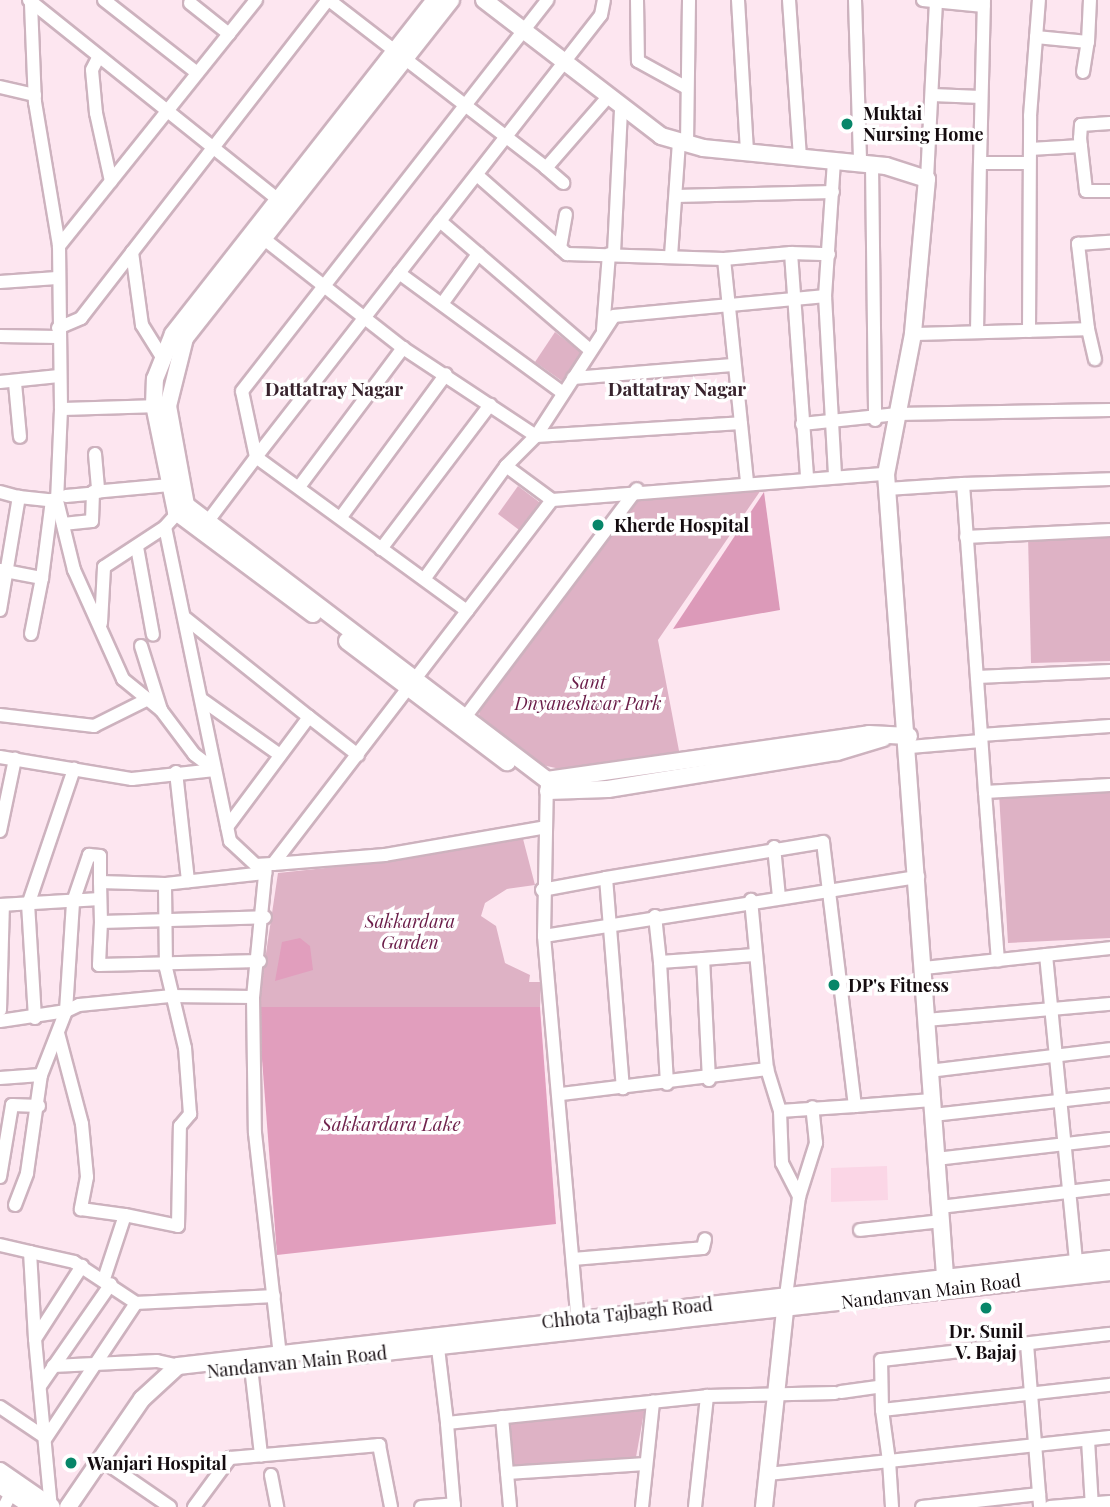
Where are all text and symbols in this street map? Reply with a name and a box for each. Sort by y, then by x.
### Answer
place label: Muktai Nursing Home [863,103,984,146]
marker: Muktai Nursing Home [837,114,857,134]
district label: Dattatray Nagar [265,378,403,400]
district label: Dattatray Nagar [608,378,746,400]
place label: Kherde Hospital [614,514,749,536]
marker: Kherde Hospital [588,515,608,535]
park label: Sant Dnyaneshwar Park [515,672,661,714]
park label: Sakkardara Garden [365,911,455,954]
place label: DP's Fitness [848,974,949,996]
marker: DP's Fitness [826,977,842,993]
water label: Sakkardara Lake [321,1113,461,1135]
street label: Nandanvan Main Road [840,1269,1022,1313]
street label: Chhota Tajbagh Road [540,1293,714,1333]
marker: Dr. Sunil V. Bajaj [976,1298,996,1318]
place label: Dr. Sunil V. Bajaj [949,1321,1023,1364]
street label: Nandanvan Main Road [206,1342,388,1382]
place label: Wanjari Hospital [87,1452,227,1474]
marker: Wanjari Hospital [61,1453,81,1473]

